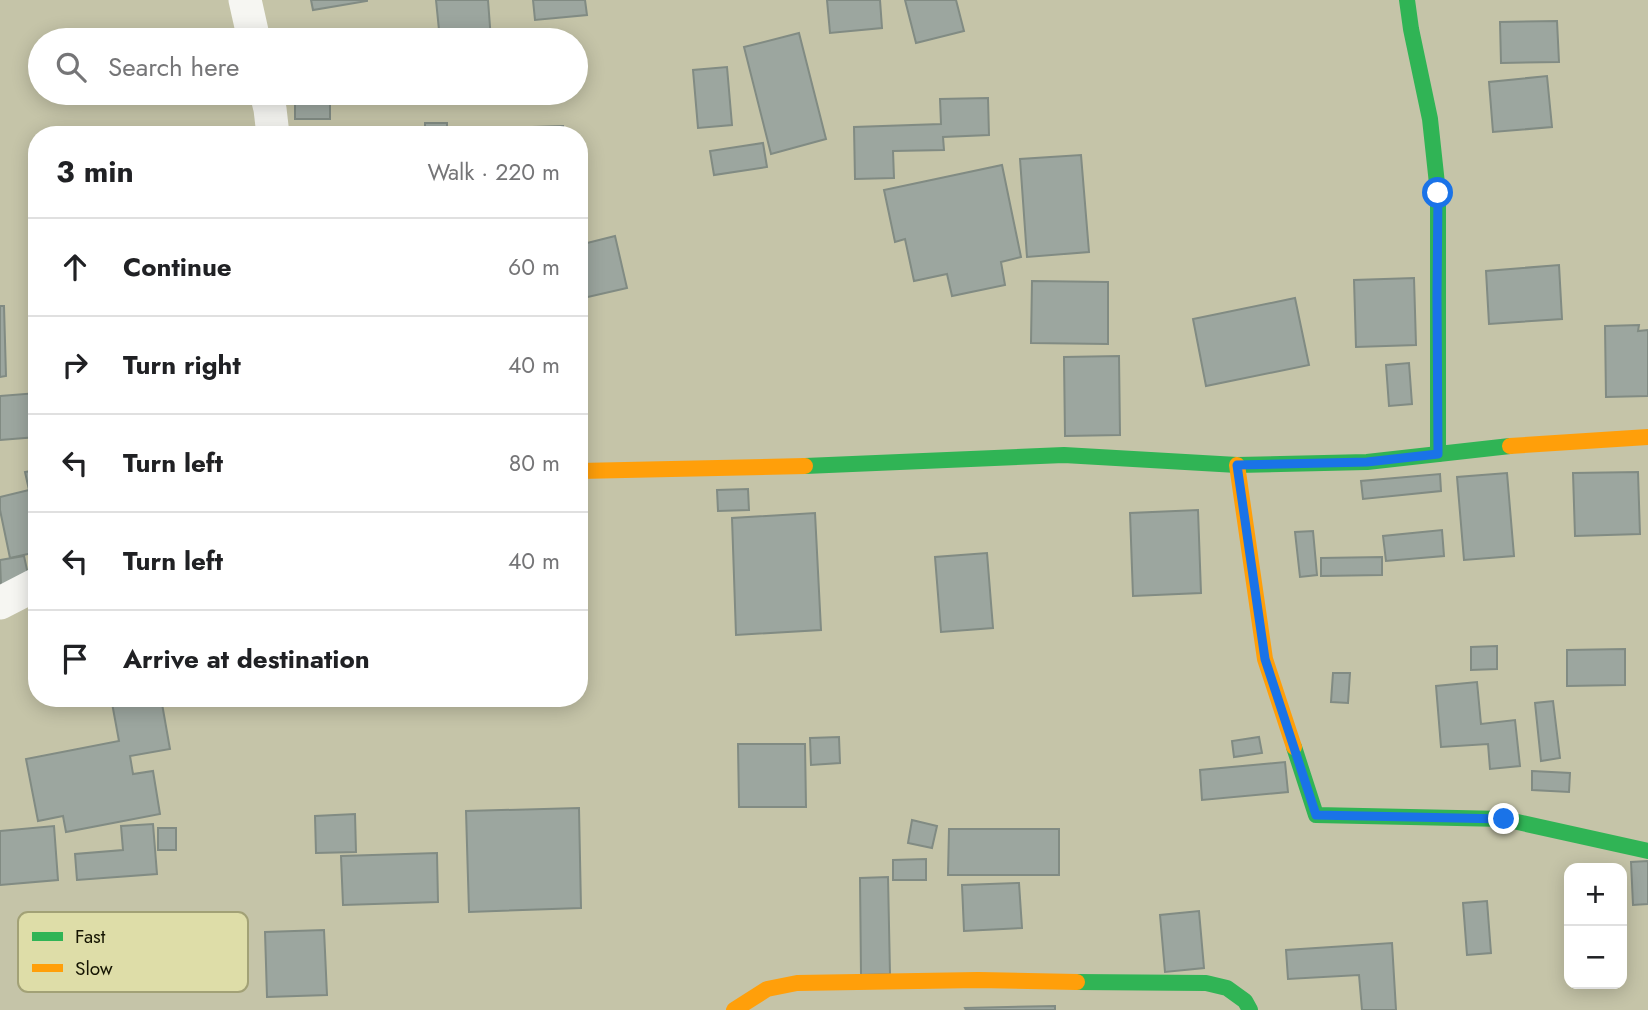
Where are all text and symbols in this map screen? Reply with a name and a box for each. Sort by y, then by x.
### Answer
search box [28,28,588,105]
icon: search [52,48,90,86]
text: Search here [108,48,240,86]
text: 3 min [56,150,134,193]
text: Walk · 220 m [428,155,560,189]
route start [1422,177,1453,208]
icon: ahead [56,248,94,286]
text: Continue [123,248,232,286]
text: 60 m [508,250,560,284]
icon: right [56,346,94,384]
text: Turn right [123,346,241,384]
text: 40 m [508,348,560,382]
icon: left [56,444,94,482]
text: Turn left [123,444,223,482]
text: 80 m [509,446,560,480]
icon: left [56,542,94,580]
text: Turn left [123,542,223,580]
text: 40 m [508,544,560,578]
icon: arrive [56,640,94,678]
text: Arrive at destination [123,640,370,678]
route end [1488,803,1519,834]
map controls [1564,863,1627,989]
button: + [1564,863,1627,926]
legend [18,912,248,992]
text: Fast [75,923,106,950]
button: − [1564,926,1627,989]
text: Slow [75,955,113,982]

